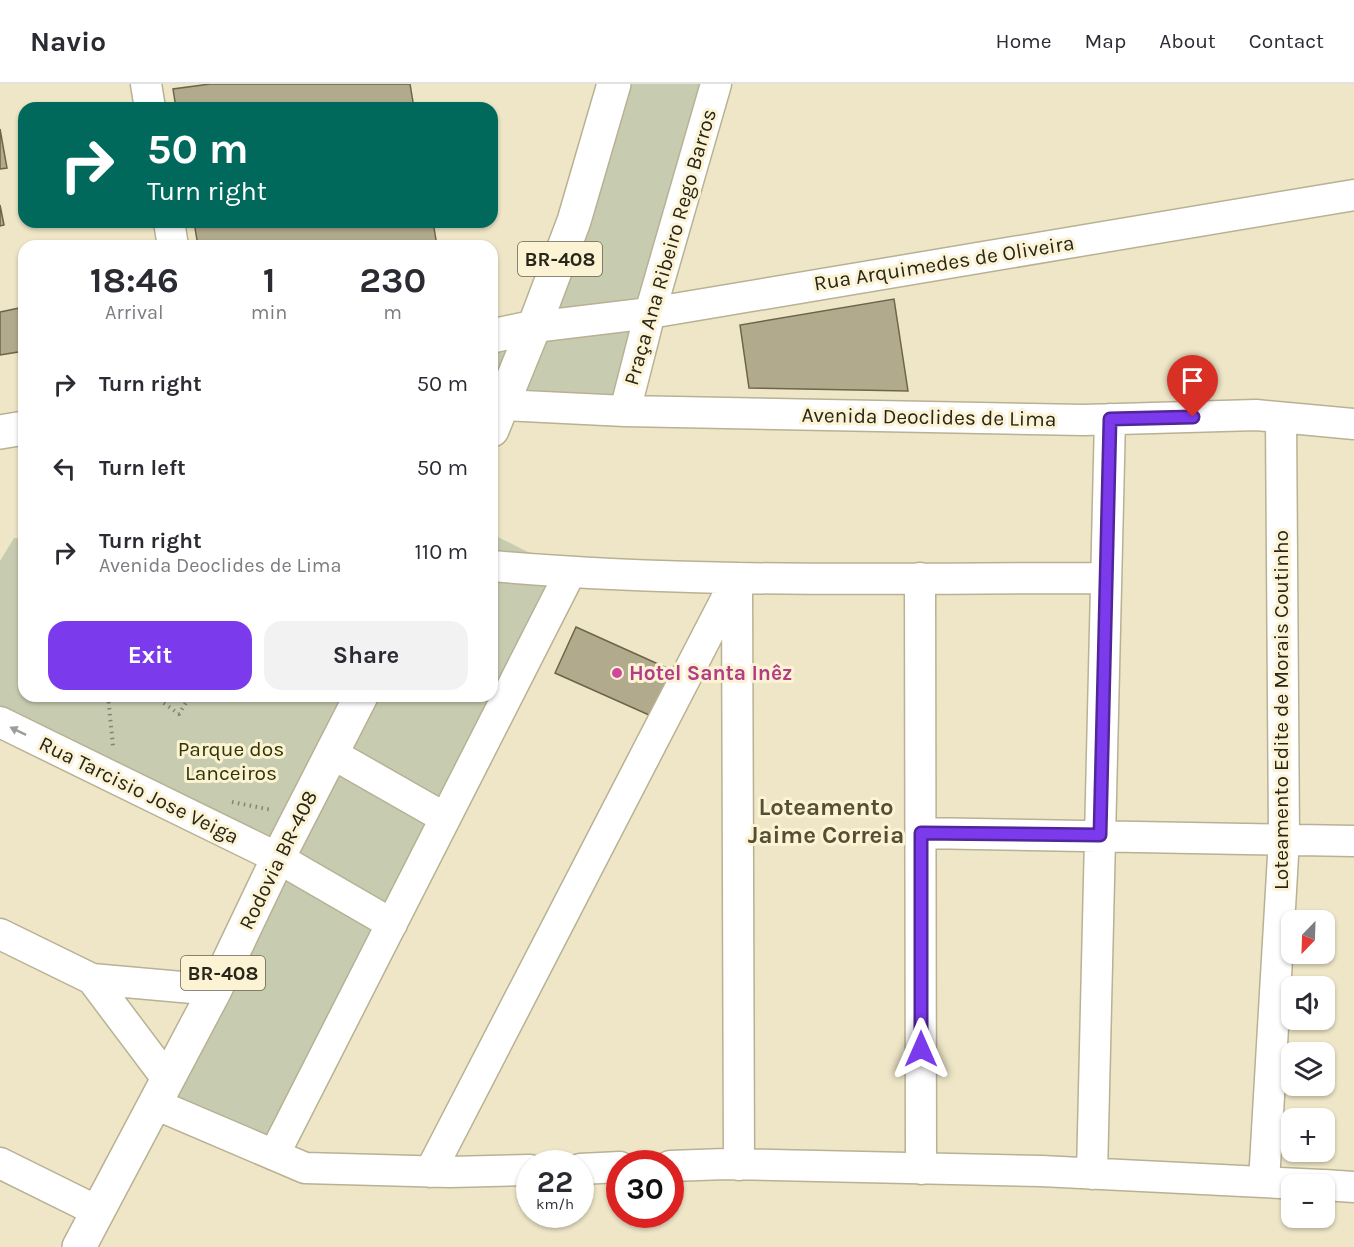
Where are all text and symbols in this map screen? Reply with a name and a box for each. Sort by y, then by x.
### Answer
text: Navio [30,25,106,58]
text: Home [996,29,1052,53]
text: Map [1085,29,1126,53]
text: About [1159,29,1216,53]
text: Contact [1249,29,1324,53]
street label: Praça Ana Ribeiro Rego Barros [619,106,721,388]
text: 50 m [147,124,249,174]
icon: right [48,126,126,204]
text: Turn right [147,175,267,207]
street label: Rua Arquimedes de Oliveira [812,231,1076,295]
road number: BR-408 [518,242,602,276]
text: 18:46 [90,259,179,301]
text: 1 [263,259,275,301]
text: 230 [359,259,426,301]
text: Arrival [105,301,164,324]
text: min [251,301,287,324]
text: m [383,301,402,324]
pin [1167,355,1218,417]
icon: arrive [1176,364,1209,397]
icon: right [48,368,81,401]
text: Turn right [99,371,202,397]
text: 50 m [417,371,468,397]
street label: Avenida Deoclides de Lima [801,403,1057,431]
icon: left [48,452,81,485]
text: Turn left [99,455,186,481]
text: 50 m [417,455,468,481]
text: Turn right [99,528,202,554]
street label: Loteamento Edite de Morais Coutinho [1269,530,1293,890]
icon: right [48,536,81,569]
text: 110 m [415,539,468,565]
text: Avenida Deoclides de Lima [99,554,342,577]
button: Exit [48,621,252,690]
button: Share [264,621,468,690]
place label: Hotel Santa Inêz [629,661,792,685]
marker: Hotel Santa Inêz [610,666,624,680]
one-way arrow [9,726,26,735]
street label: Rua Tarcisio Jose Veiga [35,731,243,849]
park label: Parque dos Lanceiros [178,737,284,785]
street label: Rodovia BR-408 [234,786,322,934]
district label: Loteamento Jaime Correia [748,793,904,849]
north arrow [1281,910,1335,964]
map controls [1281,910,1335,1228]
road number: BR-408 [181,956,265,990]
button: sound [1281,976,1335,1030]
position arrow [889,1017,953,1081]
button: layers [1281,1042,1335,1096]
button: + [1281,1108,1335,1162]
speed limit sign: 30 [606,1150,684,1228]
text: 22 [537,1164,573,1200]
button: − [1281,1174,1335,1228]
text: km/h [536,1195,574,1213]

